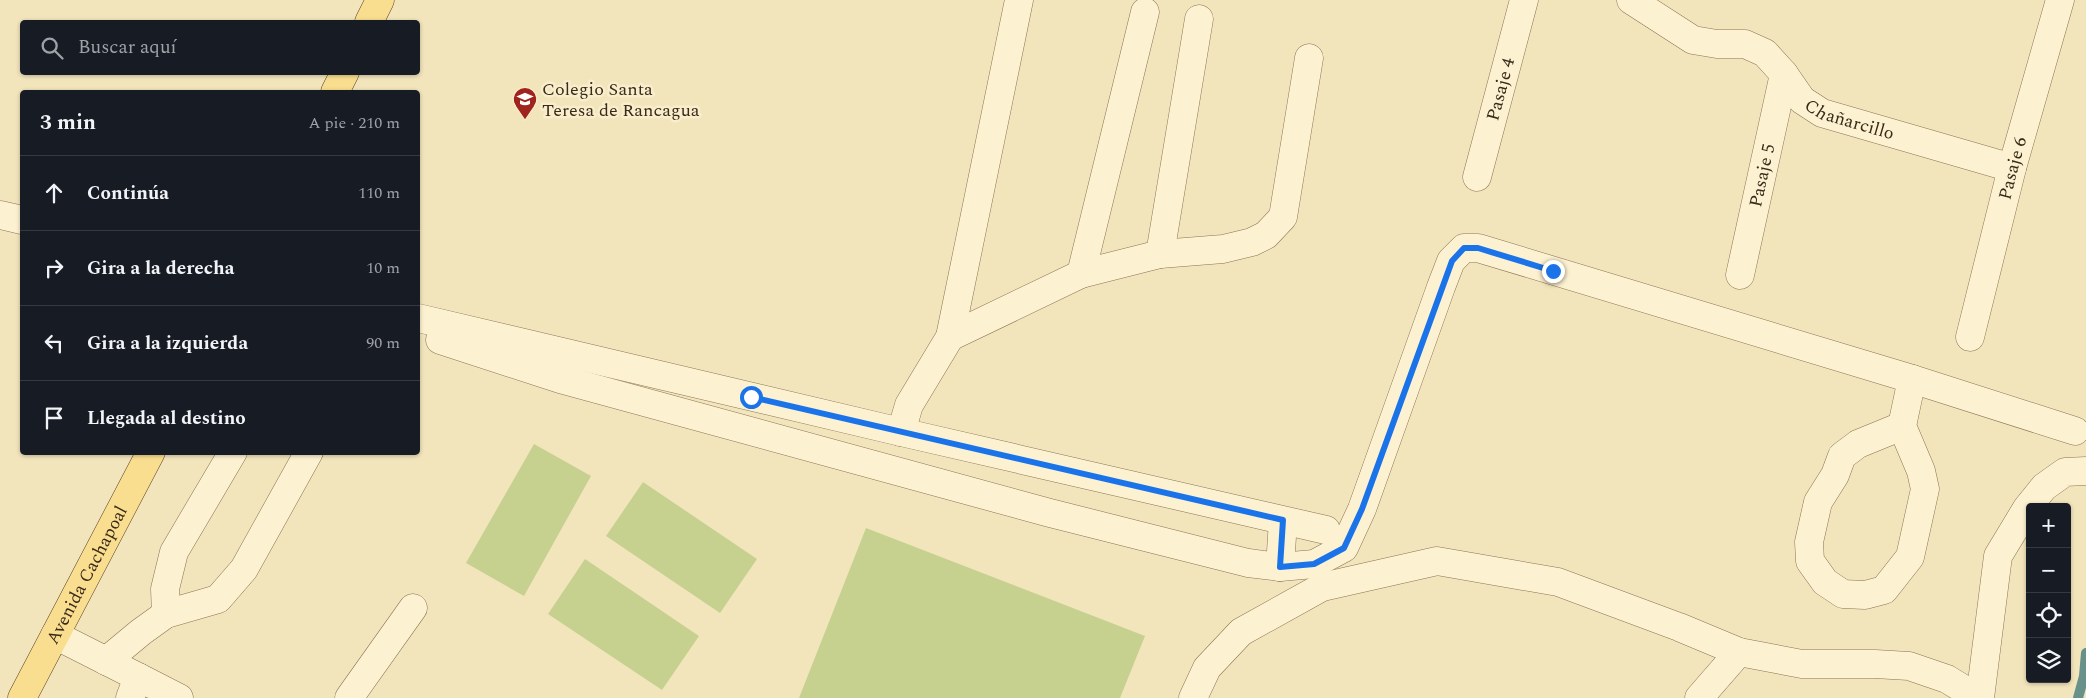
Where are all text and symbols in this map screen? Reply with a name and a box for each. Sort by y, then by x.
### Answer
search box [20,20,420,75]
text: Buscar aquí [78,33,177,62]
icon: search [38,34,66,62]
street label: Pasaje 4 [1479,54,1522,124]
place label: Colegio Santa Teresa de Rancagua [542,76,700,124]
school or university icon: Colegio Santa Teresa de Rancagua [512,86,538,120]
street label: Chañarcillo [1799,92,1898,147]
text: 3 min [40,107,96,139]
text: A pie · 210 m [308,111,400,135]
street label: Pasaje 6 [1991,133,2034,203]
street label: Pasaje 5 [1742,141,1782,210]
icon: ahead [40,179,68,207]
text: Continúa [87,179,169,208]
text: 110 m [358,181,400,205]
icon: right [40,254,68,282]
text: Gira a la derecha [87,254,234,283]
text: 10 m [366,256,400,280]
route end [1542,260,1565,283]
icon: left [40,329,68,357]
text: Gira a la izquierda [87,329,248,358]
text: 90 m [366,331,400,355]
route start [740,386,763,409]
icon: arrive [40,404,68,432]
text: Llegada al destino [87,404,246,433]
street label: Avenida Cachapoal [39,501,134,649]
map controls [2026,503,2071,683]
button: + [2026,503,2071,548]
button: − [2026,548,2071,593]
button: locate [2026,593,2071,638]
button: layers [2026,638,2071,683]

